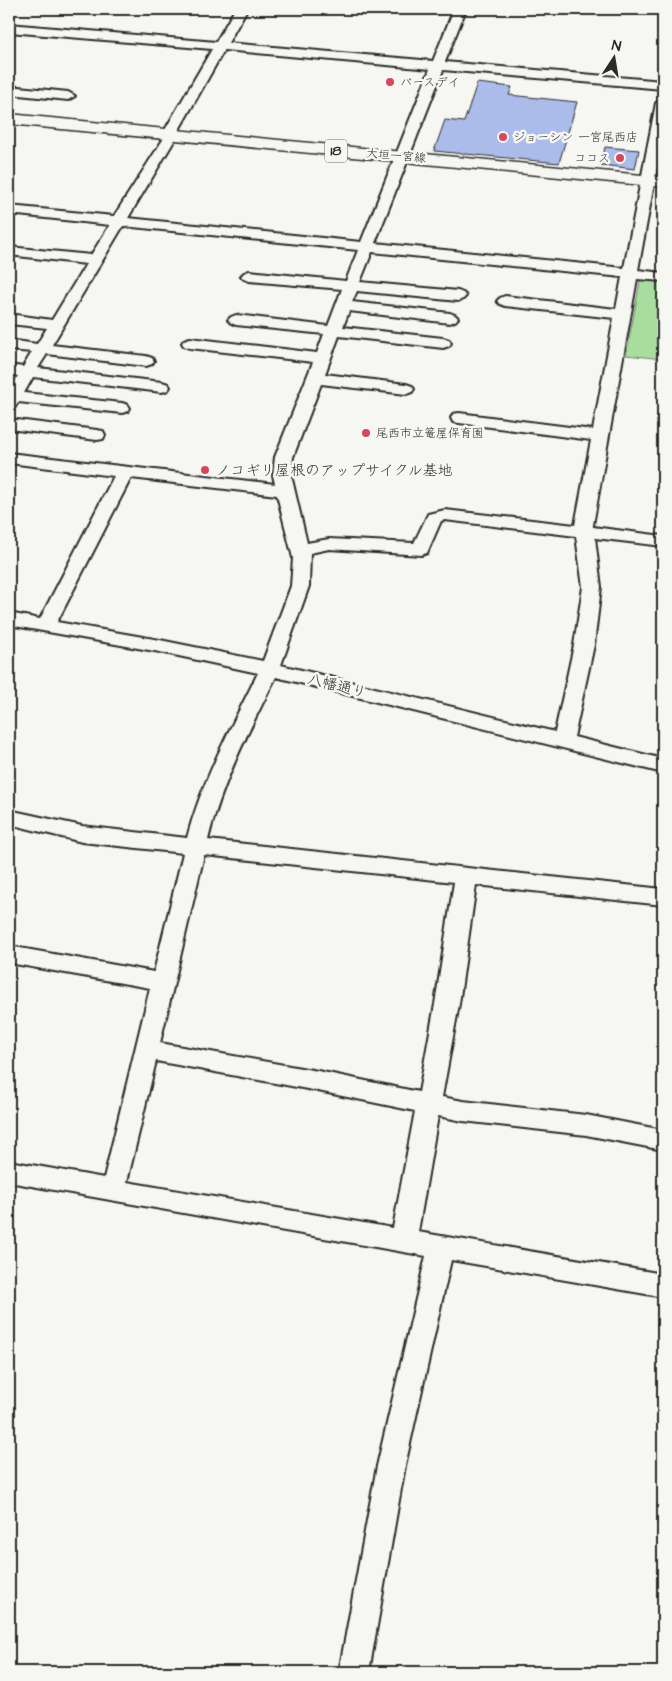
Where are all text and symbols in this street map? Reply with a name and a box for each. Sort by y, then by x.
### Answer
north arrow [590,32,640,82]
text: N [610,36,623,57]
place label: バースデイ [400,74,460,91]
marker: バースデイ [384,76,396,88]
place label: ジョーシン 一宮尾西店 [513,129,638,146]
marker: ジョーシン 一宮尾西店 [497,131,509,143]
road number: 18 [325,140,347,162]
street label: 大垣一宮線 [365,145,427,167]
place label: ココス [574,150,610,167]
marker: ココス [614,152,626,164]
place label: 尾西市立篭屋保育園 [376,425,484,442]
marker: 尾西市立篭屋保育園 [360,427,372,439]
place label: ノコギリ屋根のアップサイクル基地 [215,460,453,481]
marker: ノコギリ屋根のアップサイクル基地 [199,464,211,476]
street label: 八幡通り [305,669,369,703]

